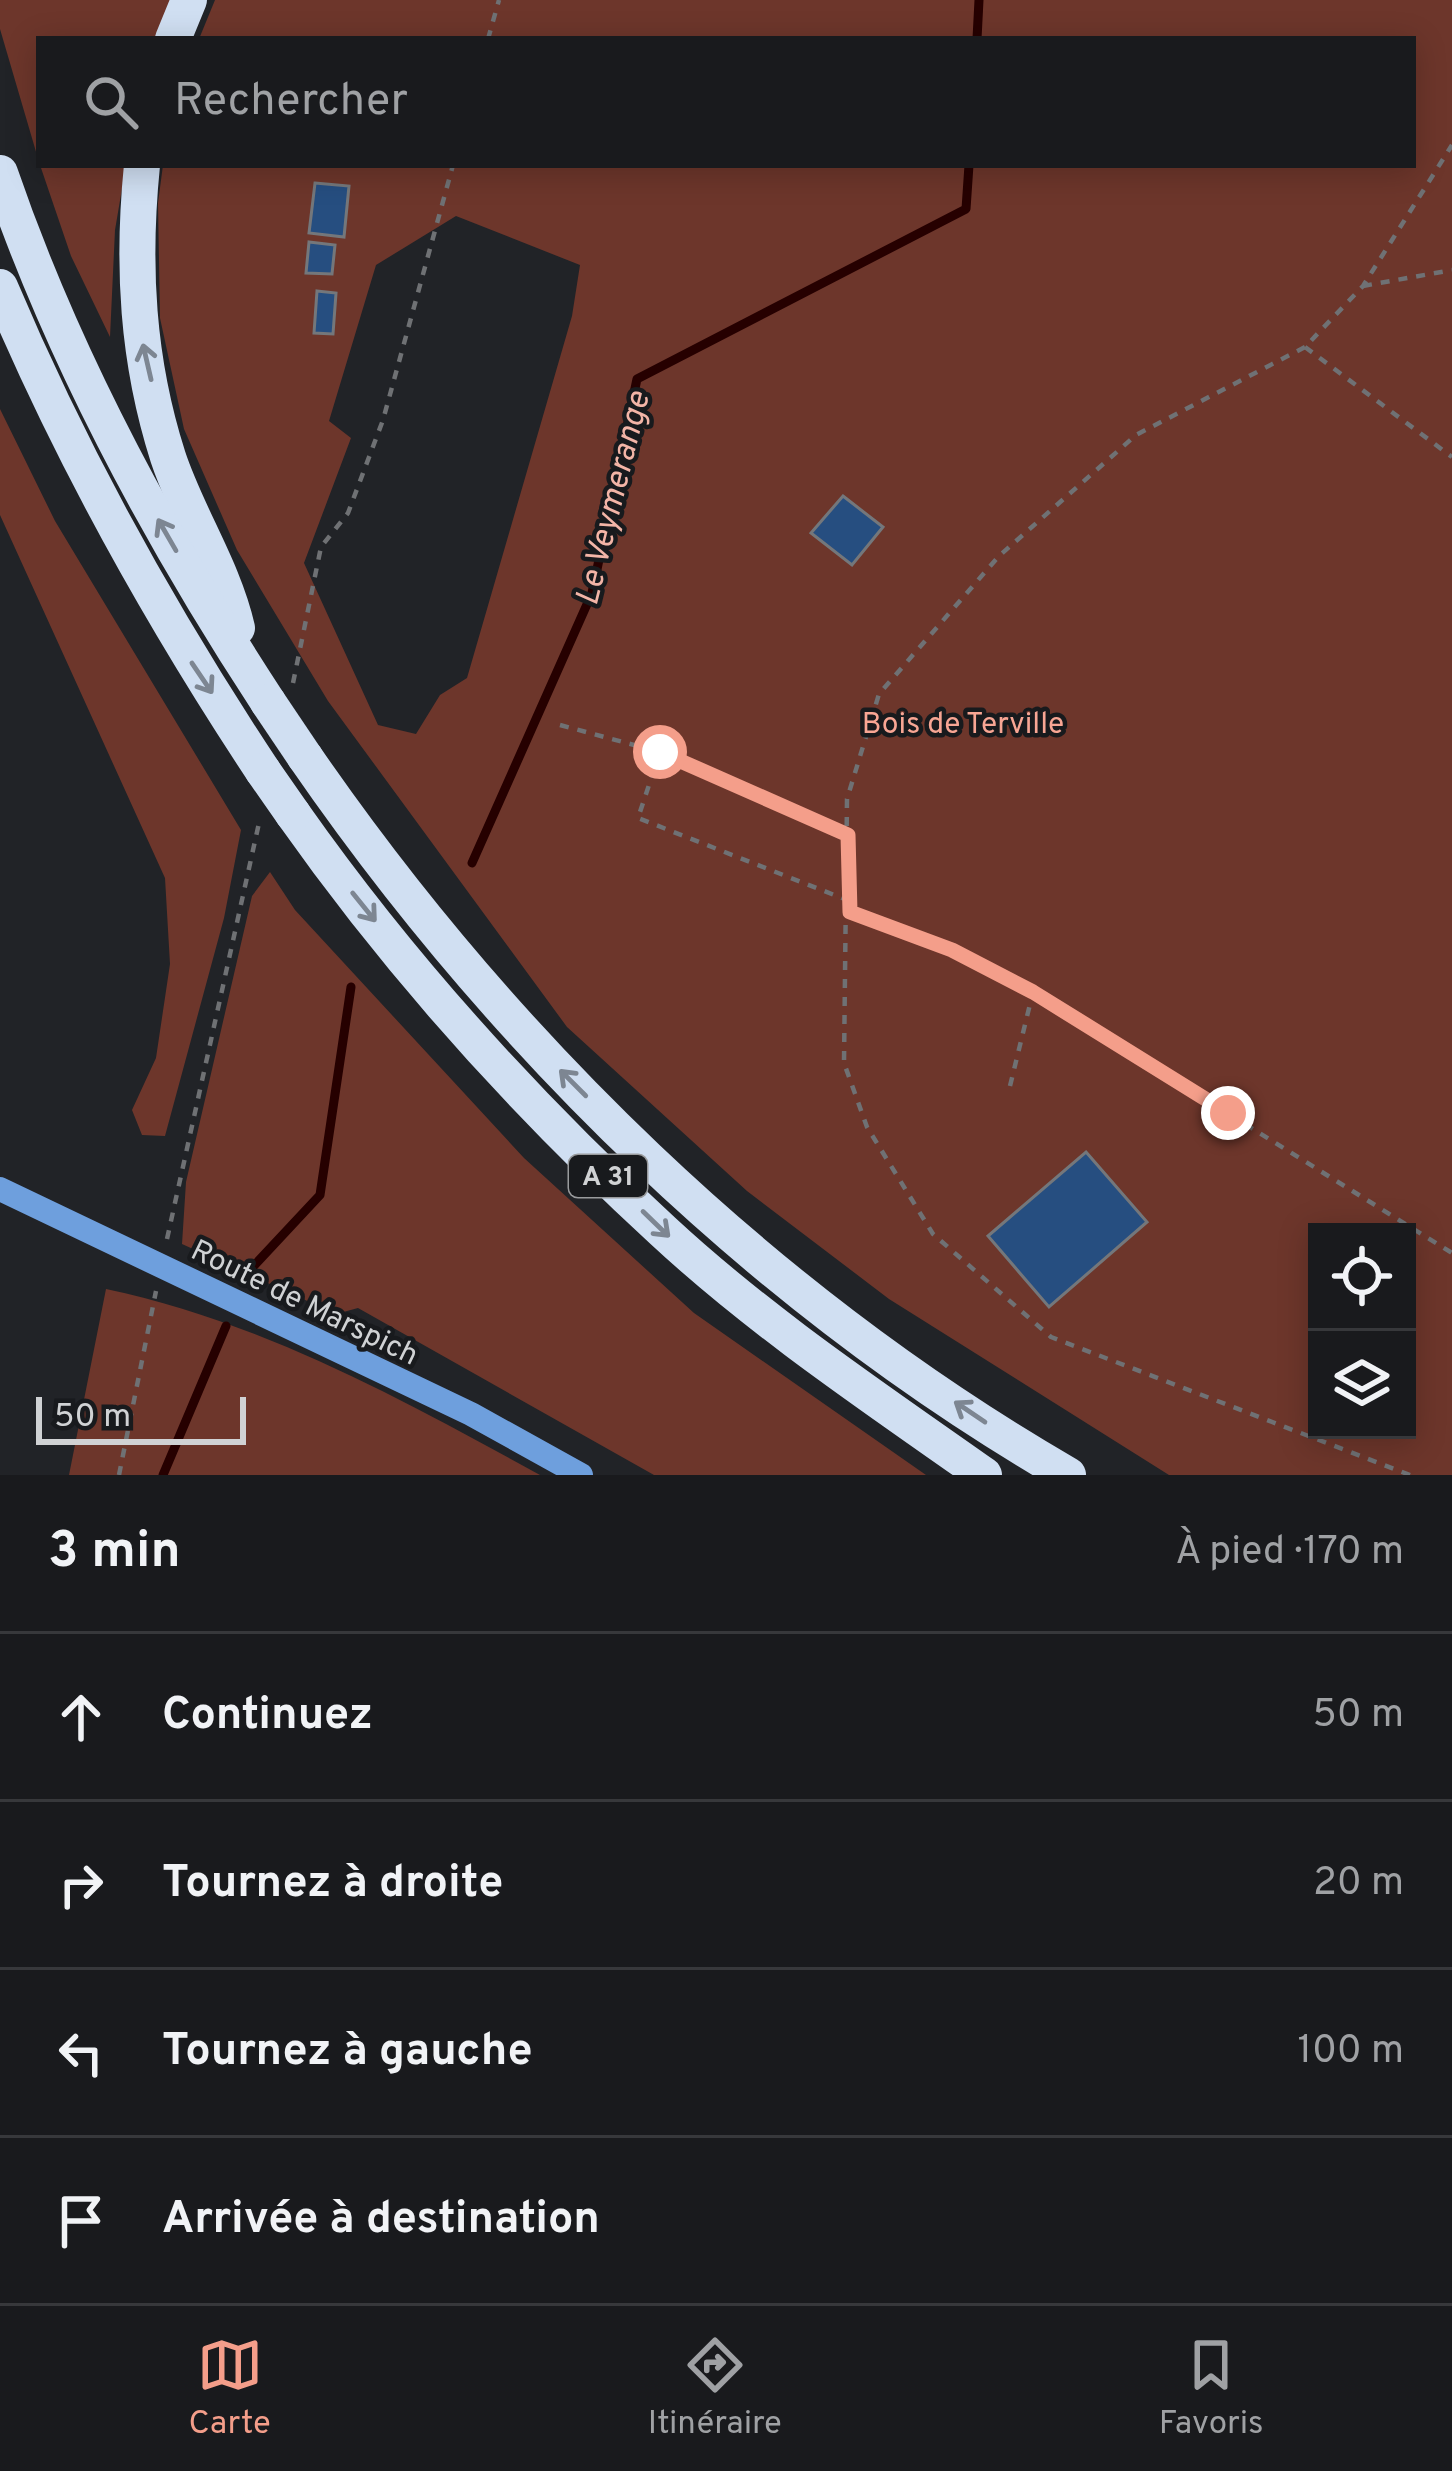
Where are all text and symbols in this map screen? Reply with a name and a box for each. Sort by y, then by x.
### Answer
search box [36,36,1416,168]
icon: search [78,69,144,135]
text: Rechercher [174,74,408,131]
one-way arrow [135,344,158,382]
water label: Le Veymerange [568,387,662,610]
one-way arrow [154,519,178,554]
one-way arrow [189,661,214,695]
park label: Bois de Terville [862,707,1064,744]
route start [633,725,687,779]
one-way arrow [349,891,377,922]
one-way arrow [559,1069,588,1098]
route end [1201,1086,1255,1140]
road number: A 31 [569,1155,647,1197]
one-way arrow [641,1210,670,1238]
map controls [1308,1223,1416,1439]
button: locate [1308,1223,1416,1331]
street label: Route de Marspich [184,1233,424,1375]
button: layers [1308,1331,1416,1439]
scale bar [36,1391,246,1444]
text: 50 m [54,1397,131,1439]
one-way arrow [953,1399,987,1424]
text: 3 min [48,1521,181,1586]
text: À pied · 170 m [1175,1529,1404,1578]
icon: ahead [48,1684,114,1750]
text: Continuez [162,1688,373,1745]
text: 50 m [1313,1692,1404,1741]
icon: right [48,1852,114,1918]
text: Tournez à droite [162,1856,503,1913]
text: 20 m [1313,1860,1404,1909]
icon: left [48,2020,114,2086]
text: Tournez à gauche [162,2024,533,2081]
text: 100 m [1297,2028,1404,2077]
icon: arrive [48,2188,114,2254]
text: Arrivée à destination [162,2192,600,2249]
tab: Carte [188,2332,271,2446]
tab: Itinéraire [648,2332,782,2446]
tab: Favoris [1159,2332,1264,2446]

